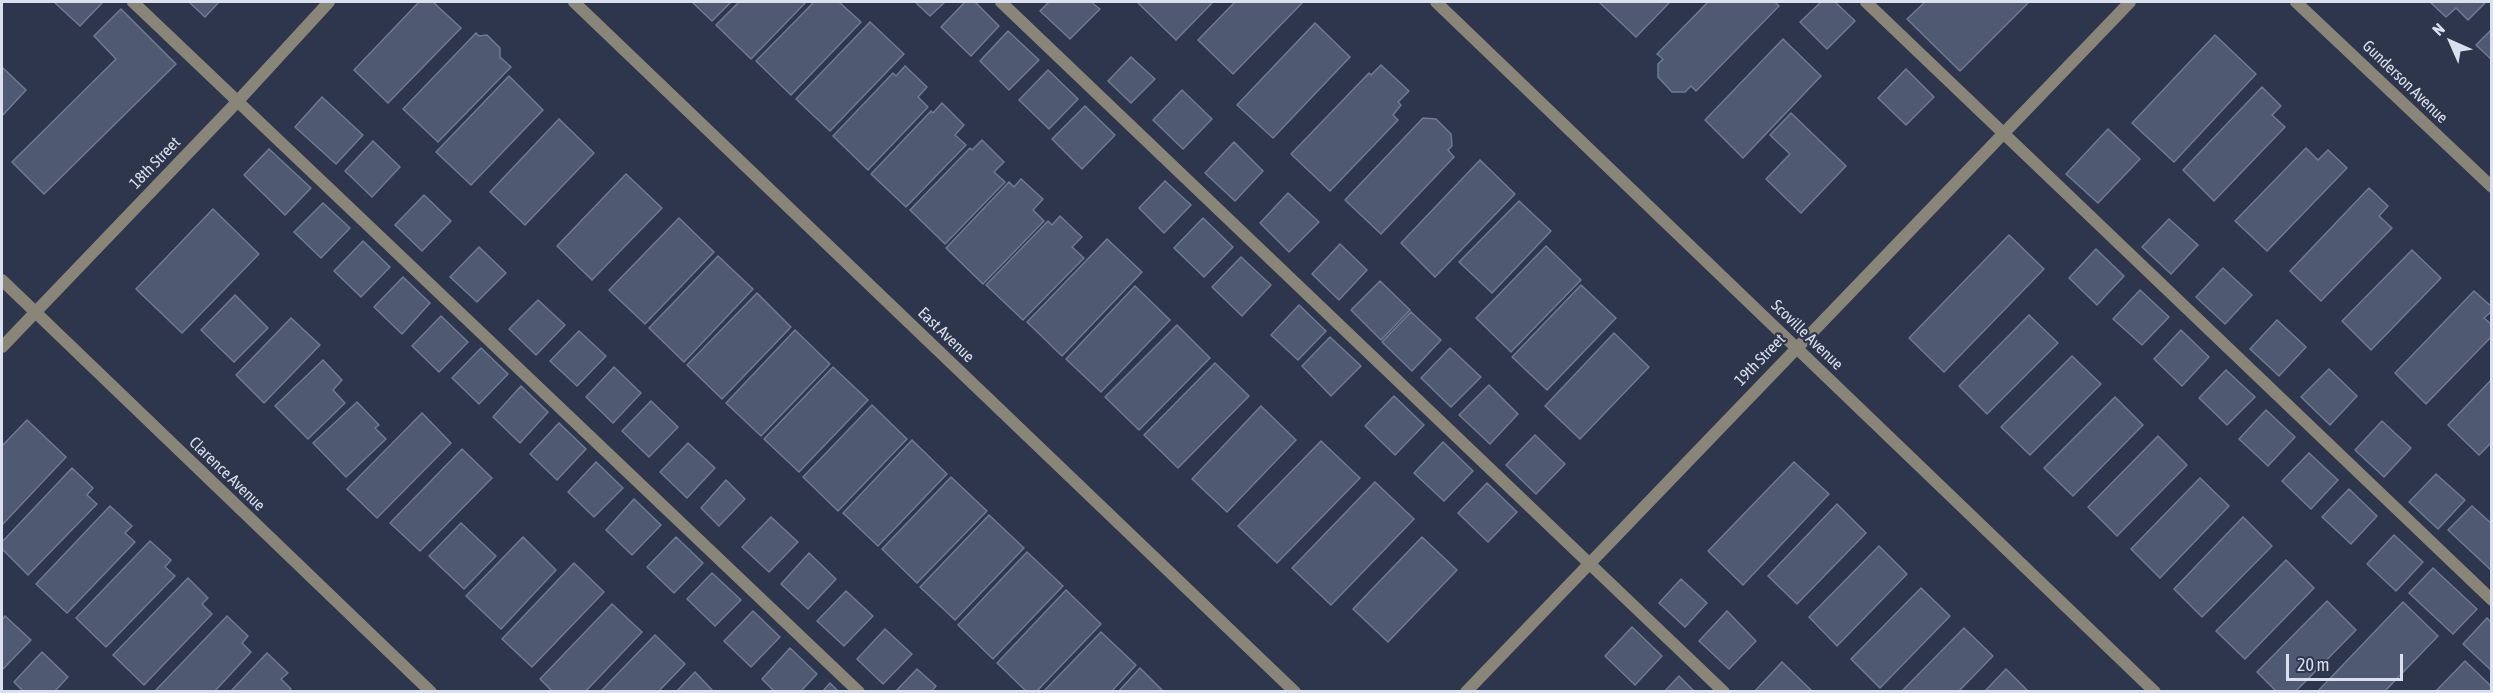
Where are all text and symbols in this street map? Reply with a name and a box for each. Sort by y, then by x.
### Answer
north arrow [2421,12,2481,72]
text: N [2429,20,2448,39]
street label: Gunderson Avenue [2358,37,2452,127]
street label: 18th Street [126,133,184,193]
street label: Scoville Avenue [1767,296,1847,374]
street label: East Avenue [914,303,978,367]
street label: 19th Street [1731,330,1789,390]
street label: Clarence Avenue [185,433,269,515]
scale bar [2289,642,2406,680]
text: 20 m [2297,654,2329,675]

